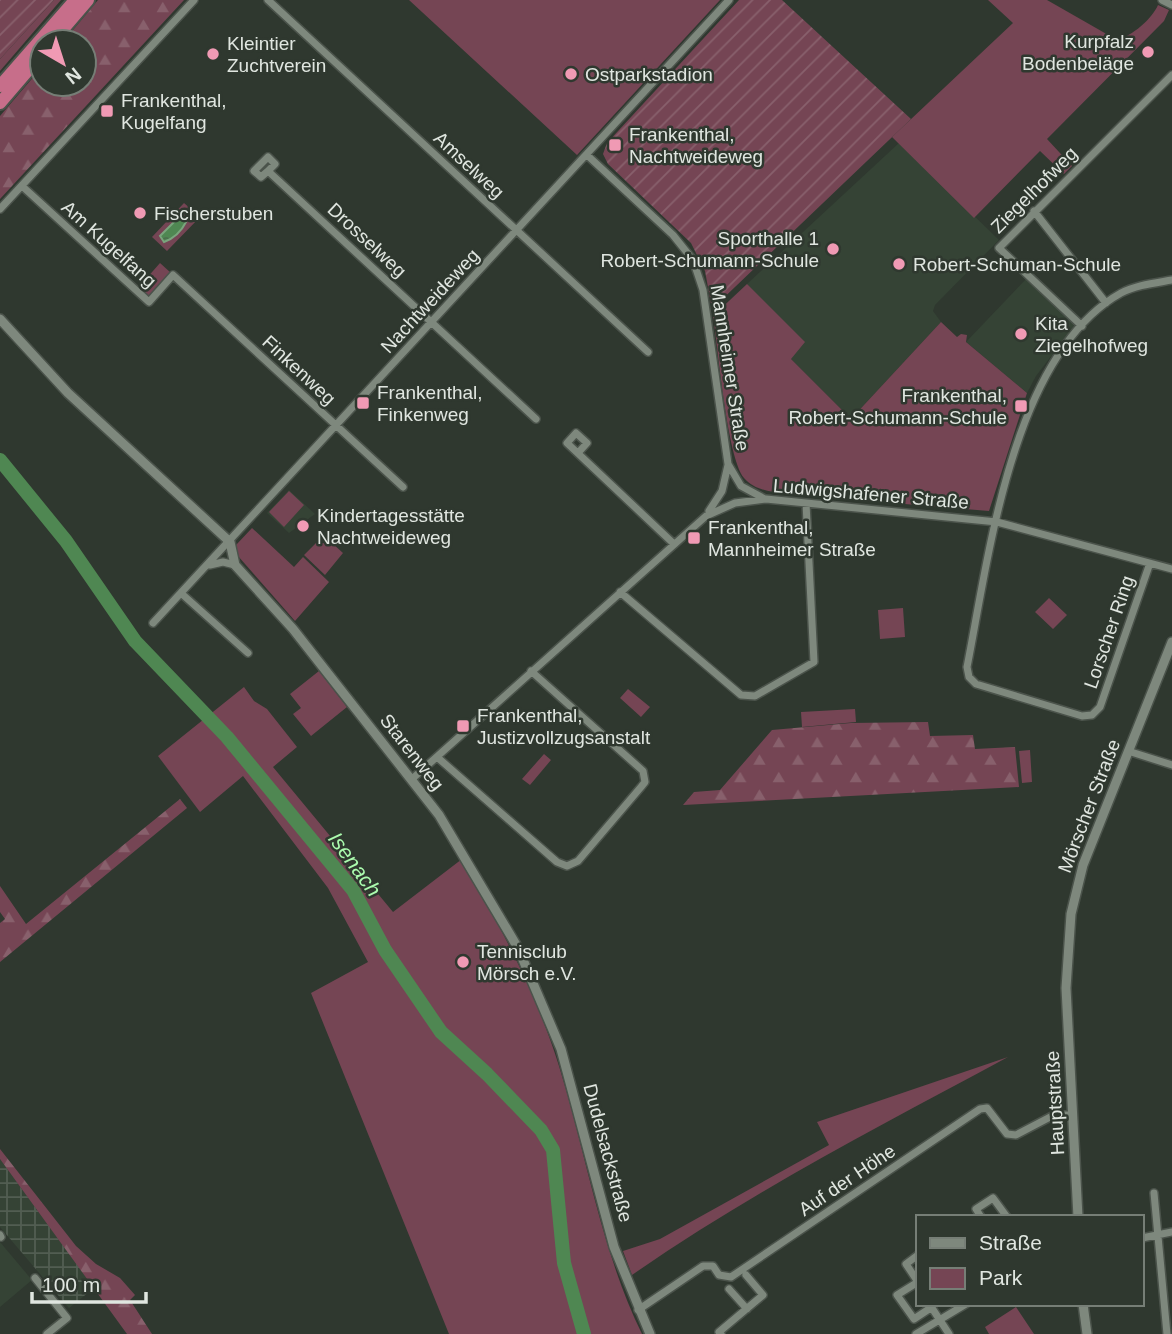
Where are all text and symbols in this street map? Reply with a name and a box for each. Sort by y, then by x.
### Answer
north arrow [28,28,98,98]
place label: Kurpfalz Bodenbeläge [1022,31,1134,74]
place label: Kleintier Zuchtverein [227,33,326,76]
marker: Kurpfalz Bodenbeläge [1140,44,1156,60]
marker: Kleintier Zuchtverein [205,46,221,62]
text: N [61,63,85,88]
place label: Ostparkstadion [585,64,713,85]
marker: Ostparkstadion [563,66,579,82]
place label: Frankenthal, Kugelfang [121,90,227,133]
marker: Frankenthal, Kugelfang [99,103,115,119]
place label: Frankenthal, Nachtweideweg [629,124,763,167]
street label: Amselweg [430,127,508,203]
marker: Frankenthal, Nachtweideweg [607,137,623,153]
street label: Ziegelhofweg [987,143,1081,237]
street label: Am Kugelfang [58,196,160,292]
street label: Drosselweg [324,198,410,282]
place label: Fischerstuben [154,203,273,224]
marker: Fischerstuben [132,205,148,221]
place label: Sporthalle 1 Robert-Schumann-Schule [600,228,819,271]
marker: Sporthalle 1 Robert-Schumann-Schule [825,241,841,257]
street label: Nachtweideweg [377,245,483,357]
place label: Robert-Schuman-Schule [913,254,1121,275]
marker: Robert-Schuman-Schule [891,256,907,272]
street label: Mannheimer Straße [706,283,754,453]
place label: Kita Ziegelhofweg [1035,313,1148,356]
marker: Kita Ziegelhofweg [1013,326,1029,342]
street label: Finkenweg [258,331,340,409]
place label: Frankenthal, Finkenweg [377,382,483,425]
place label: Frankenthal, Robert-Schumann-Schule [788,385,1007,428]
marker: Frankenthal, Finkenweg [355,395,371,411]
marker: Frankenthal, Robert-Schumann-Schule [1013,398,1029,414]
street label: Ludwigshafener Straße [772,475,970,513]
place label: Kindertagesstätte Nachtweideweg [317,505,465,548]
place label: Frankenthal, Mannheimer Straße [708,517,876,560]
marker: Kindertagesstätte Nachtweideweg [295,518,311,534]
marker: Frankenthal, Mannheimer Straße [686,530,702,546]
street label: Lorscher Ring [1080,573,1138,691]
place label: Frankenthal, Justizvollzugsanstalt [477,705,651,748]
street label: Starenweg [376,710,448,794]
marker: Frankenthal, Justizvollzugsanstalt [455,718,471,734]
street label: Mörscher Straße [1054,736,1124,876]
water label: Isenach [324,827,386,901]
place label: Tennisclub Mörsch e.V. [477,941,577,984]
marker: Tennisclub Mörsch e.V. [455,954,471,970]
street label: Hauptstraße [1042,1050,1068,1156]
street label: Dudelsackstraße [579,1081,637,1225]
street label: Auf der Höhe [795,1140,899,1220]
legend [916,1215,1144,1306]
text: Straße [979,1231,1042,1254]
scale bar [32,1260,145,1304]
text: Park [979,1266,1023,1289]
text: 100 m [42,1273,100,1296]

